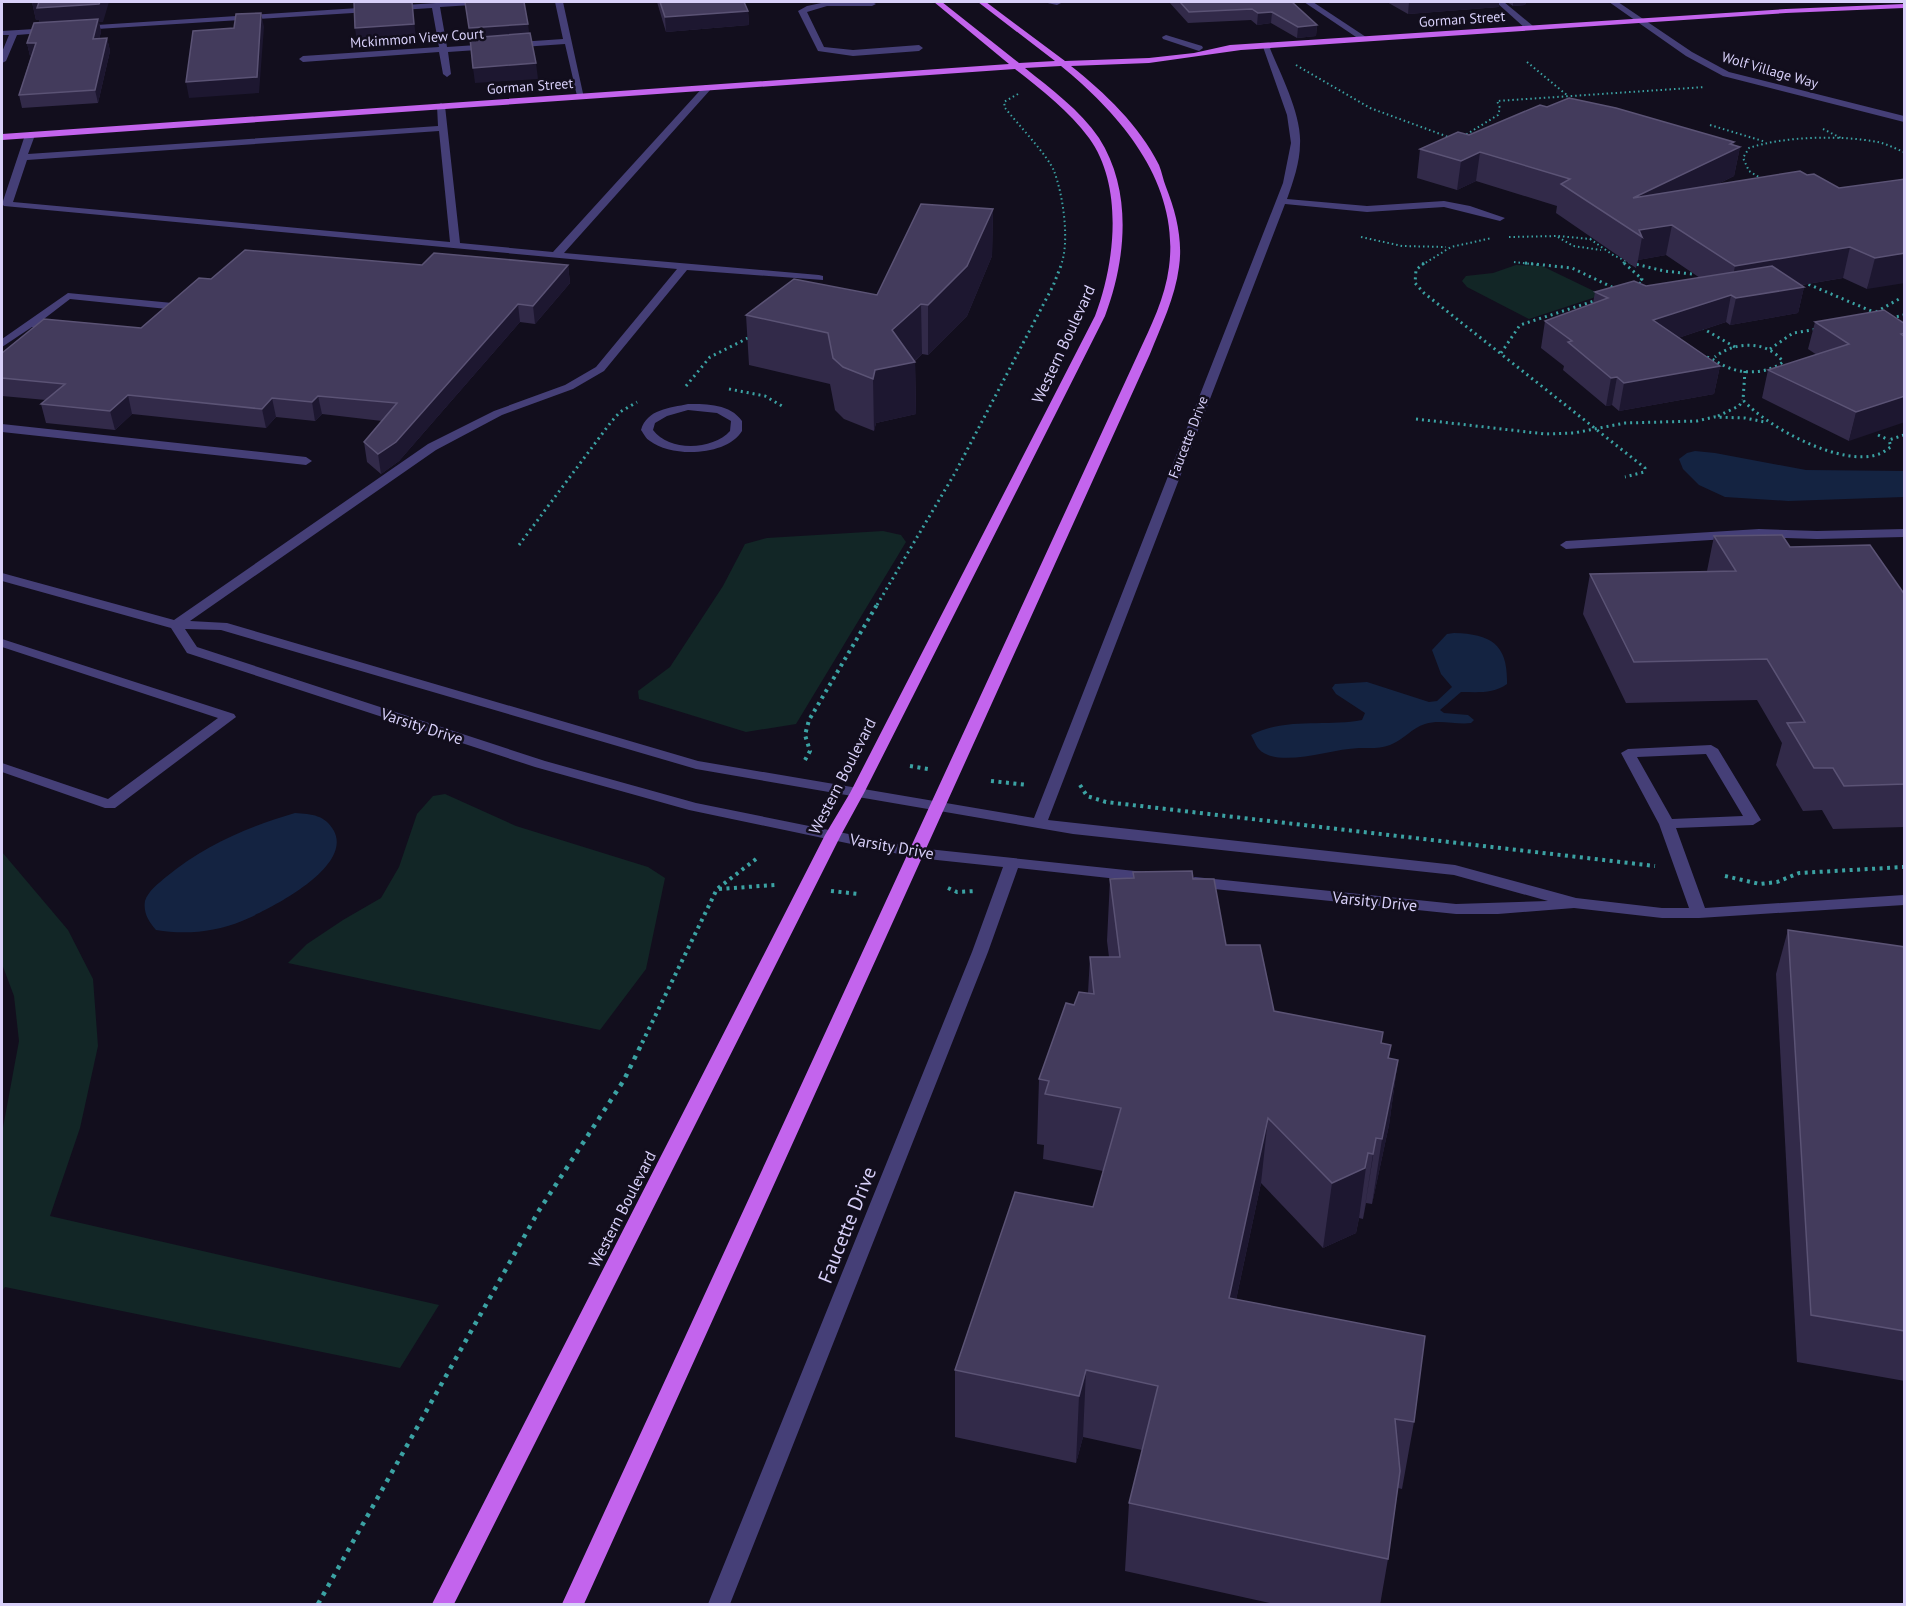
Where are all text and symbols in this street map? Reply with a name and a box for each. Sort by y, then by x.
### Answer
street label: Gorman Street [1418,7,1506,31]
street label: Mckimmon View Court [350,24,485,52]
street label: Wolf Village Way [1720,48,1821,93]
street label: Gorman Street [486,74,574,98]
street label: Western Boulevard [1027,282,1099,406]
street label: Faucette Drive [1164,393,1212,481]
street label: Varsity Drive [377,703,466,749]
street label: Western Boulevard [804,714,880,838]
street label: Varsity Drive [847,829,936,863]
street label: Varsity Drive [1331,887,1418,915]
street label: Western Boulevard [584,1147,660,1271]
street label: Faucette Drive [812,1163,882,1287]

